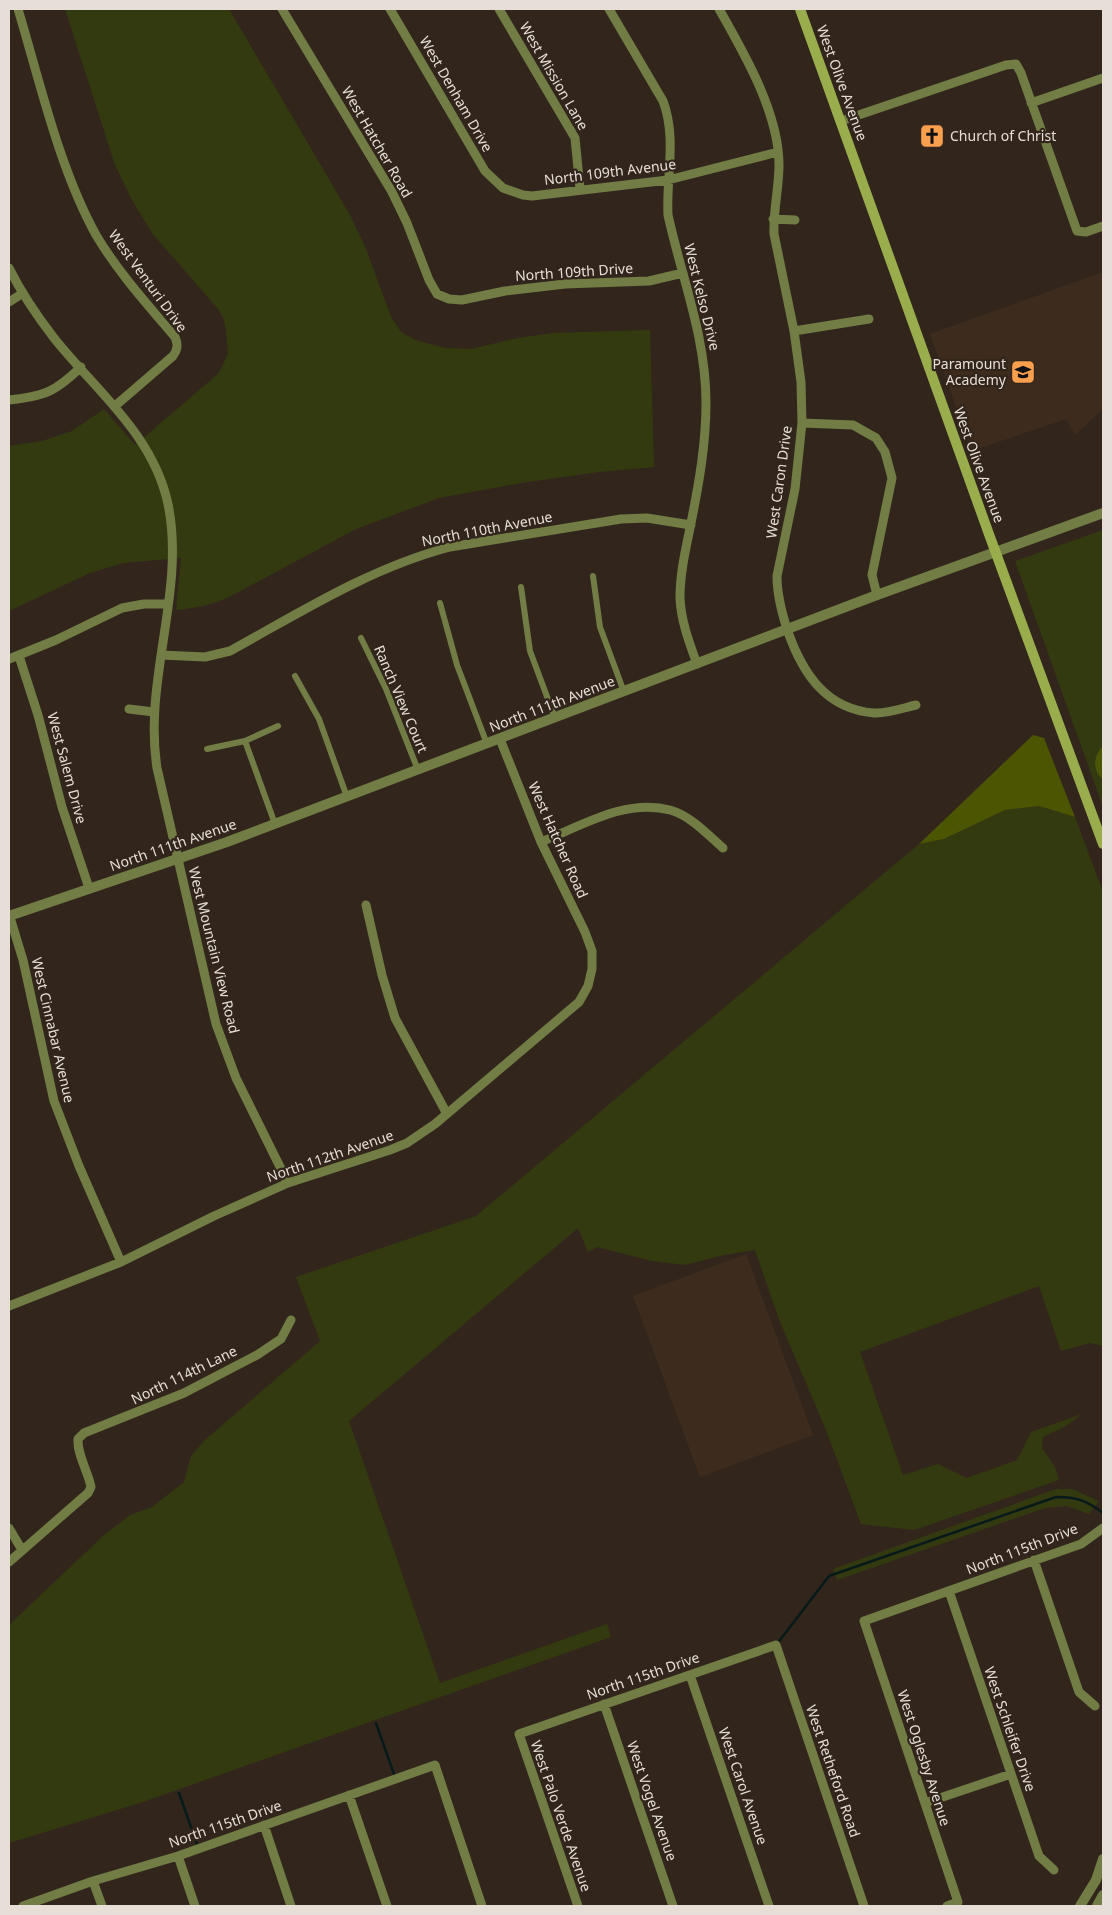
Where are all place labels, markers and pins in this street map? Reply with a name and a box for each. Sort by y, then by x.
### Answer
church icon: Church of Christ [919,123,945,149]
place label: Church of Christ [950,126,1056,145]
place label: Paramount Academy [932,354,1007,389]
school or university icon: Paramount Academy [1010,359,1036,385]

